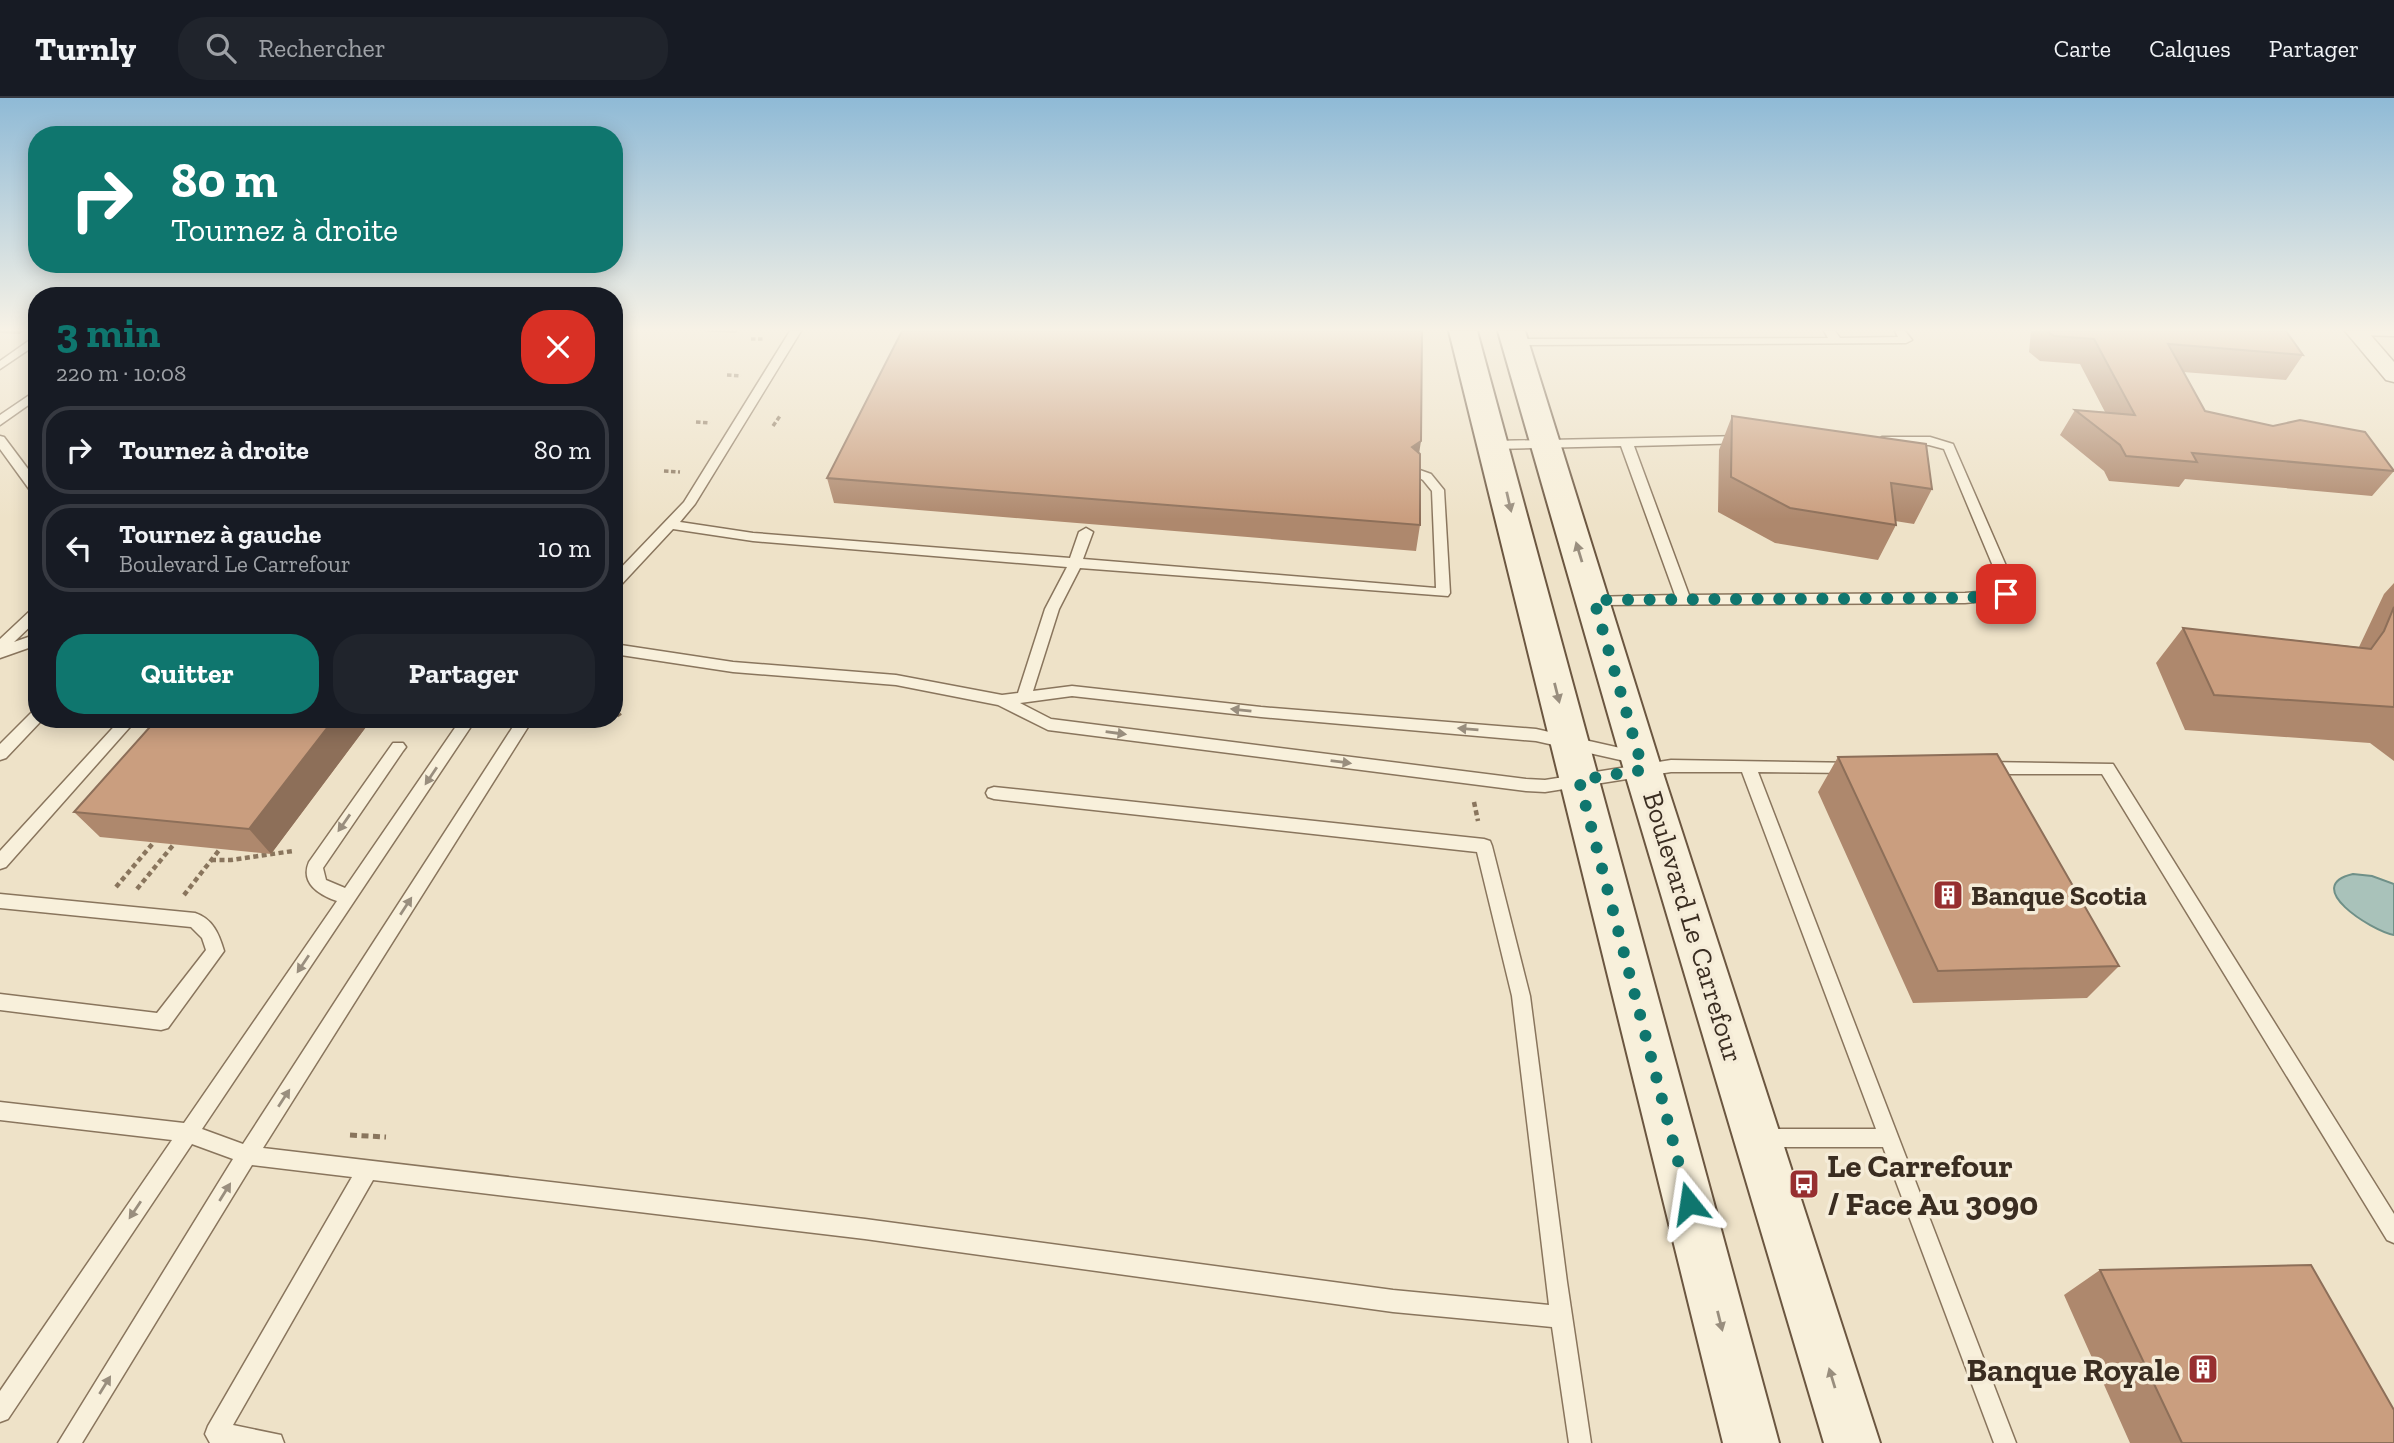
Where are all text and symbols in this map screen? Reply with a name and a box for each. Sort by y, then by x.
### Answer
search box [178,17,668,80]
text: Turnly [35,29,136,68]
icon: search [202,29,240,67]
text: Rechercher [258,32,386,64]
text: Carte [2054,34,2111,63]
text: Calques [2149,34,2231,63]
text: Partager [2269,34,2359,63]
text: 80 m [171,151,278,210]
icon: right [56,154,147,245]
text: Tournez à droite [171,211,398,249]
text: 3 min [56,307,161,358]
button: close [521,310,595,384]
text: 220 m · 10:08 [56,359,186,387]
icon: right [60,431,98,469]
text: Tournez à droite [119,434,309,466]
text: 80 m [534,434,591,466]
one-way arrow [1504,491,1515,513]
text: Tournez à gauche [119,518,321,550]
icon: left [60,529,98,567]
text: 10 m [538,532,591,564]
one-way arrow [1573,542,1583,563]
text: Boulevard Le Carrefour [119,550,351,578]
pin [1976,564,2036,624]
icon: arrive [1987,575,2025,613]
button: Quitter [56,634,319,714]
button: Partager [333,634,595,714]
one-way arrow [1552,682,1563,704]
one-way arrow [1230,704,1252,715]
one-way arrow [1457,723,1479,734]
one-way arrow [1105,727,1127,738]
one-way arrow [1330,756,1352,767]
one-way arrow [424,766,437,786]
street label: Boulevard Le Carrefour [1636,787,1750,1067]
one-way arrow [337,814,351,832]
building icon: Banque Scotia [1931,878,1965,912]
place label: Banque Scotia [1971,879,2147,912]
one-way arrow [400,896,413,916]
one-way arrow [296,955,310,973]
one-way arrow [277,1088,290,1107]
place label: Le Carrefour / Face Au 3090 [1827,1146,2038,1223]
position arrow [1652,1166,1726,1240]
bus stop icon: Le Carrefour / Face Au 3090 [1787,1167,1821,1201]
one-way arrow [218,1182,231,1201]
one-way arrow [129,1200,142,1219]
one-way arrow [1715,1310,1726,1332]
place label: Banque Royale [1966,1350,2180,1389]
building icon: Banque Royale [2186,1352,2220,1386]
one-way arrow [1827,1367,1837,1388]
one-way arrow [98,1375,111,1395]

